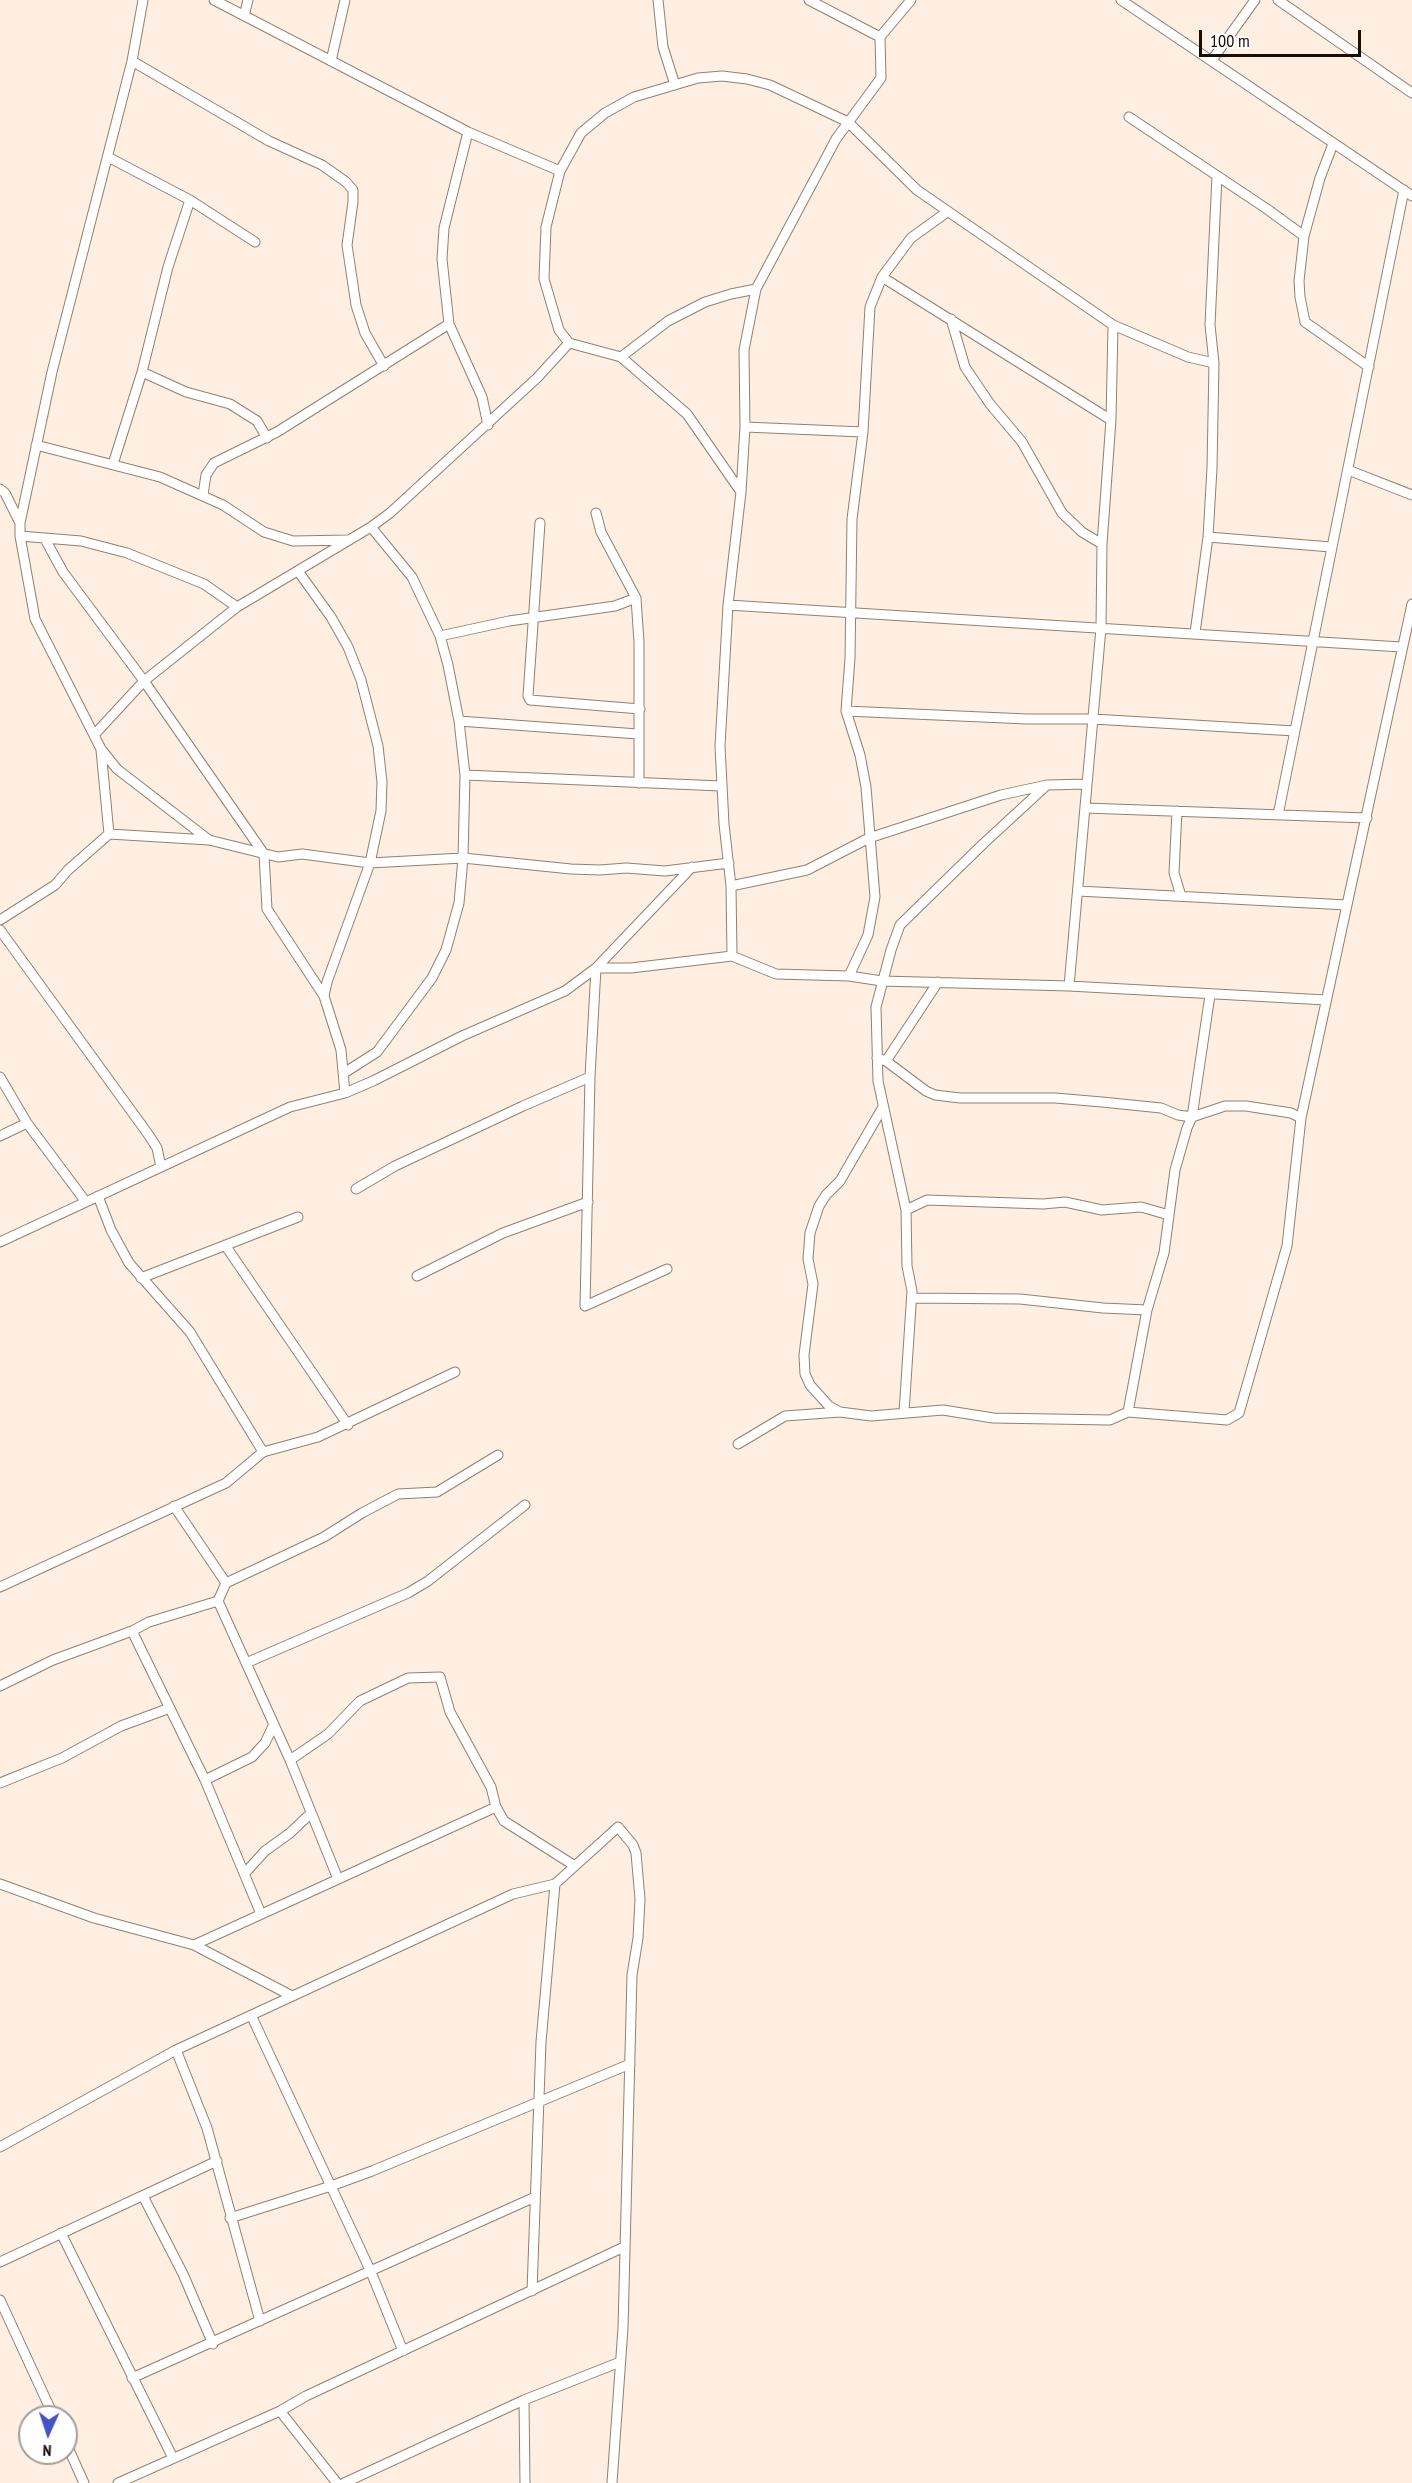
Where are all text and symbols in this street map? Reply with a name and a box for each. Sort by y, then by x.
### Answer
scale bar [1202,18,1364,56]
text: 100 m [1210,29,1250,52]
north arrow [18,2405,78,2465]
text: N [42,2441,52,2461]

